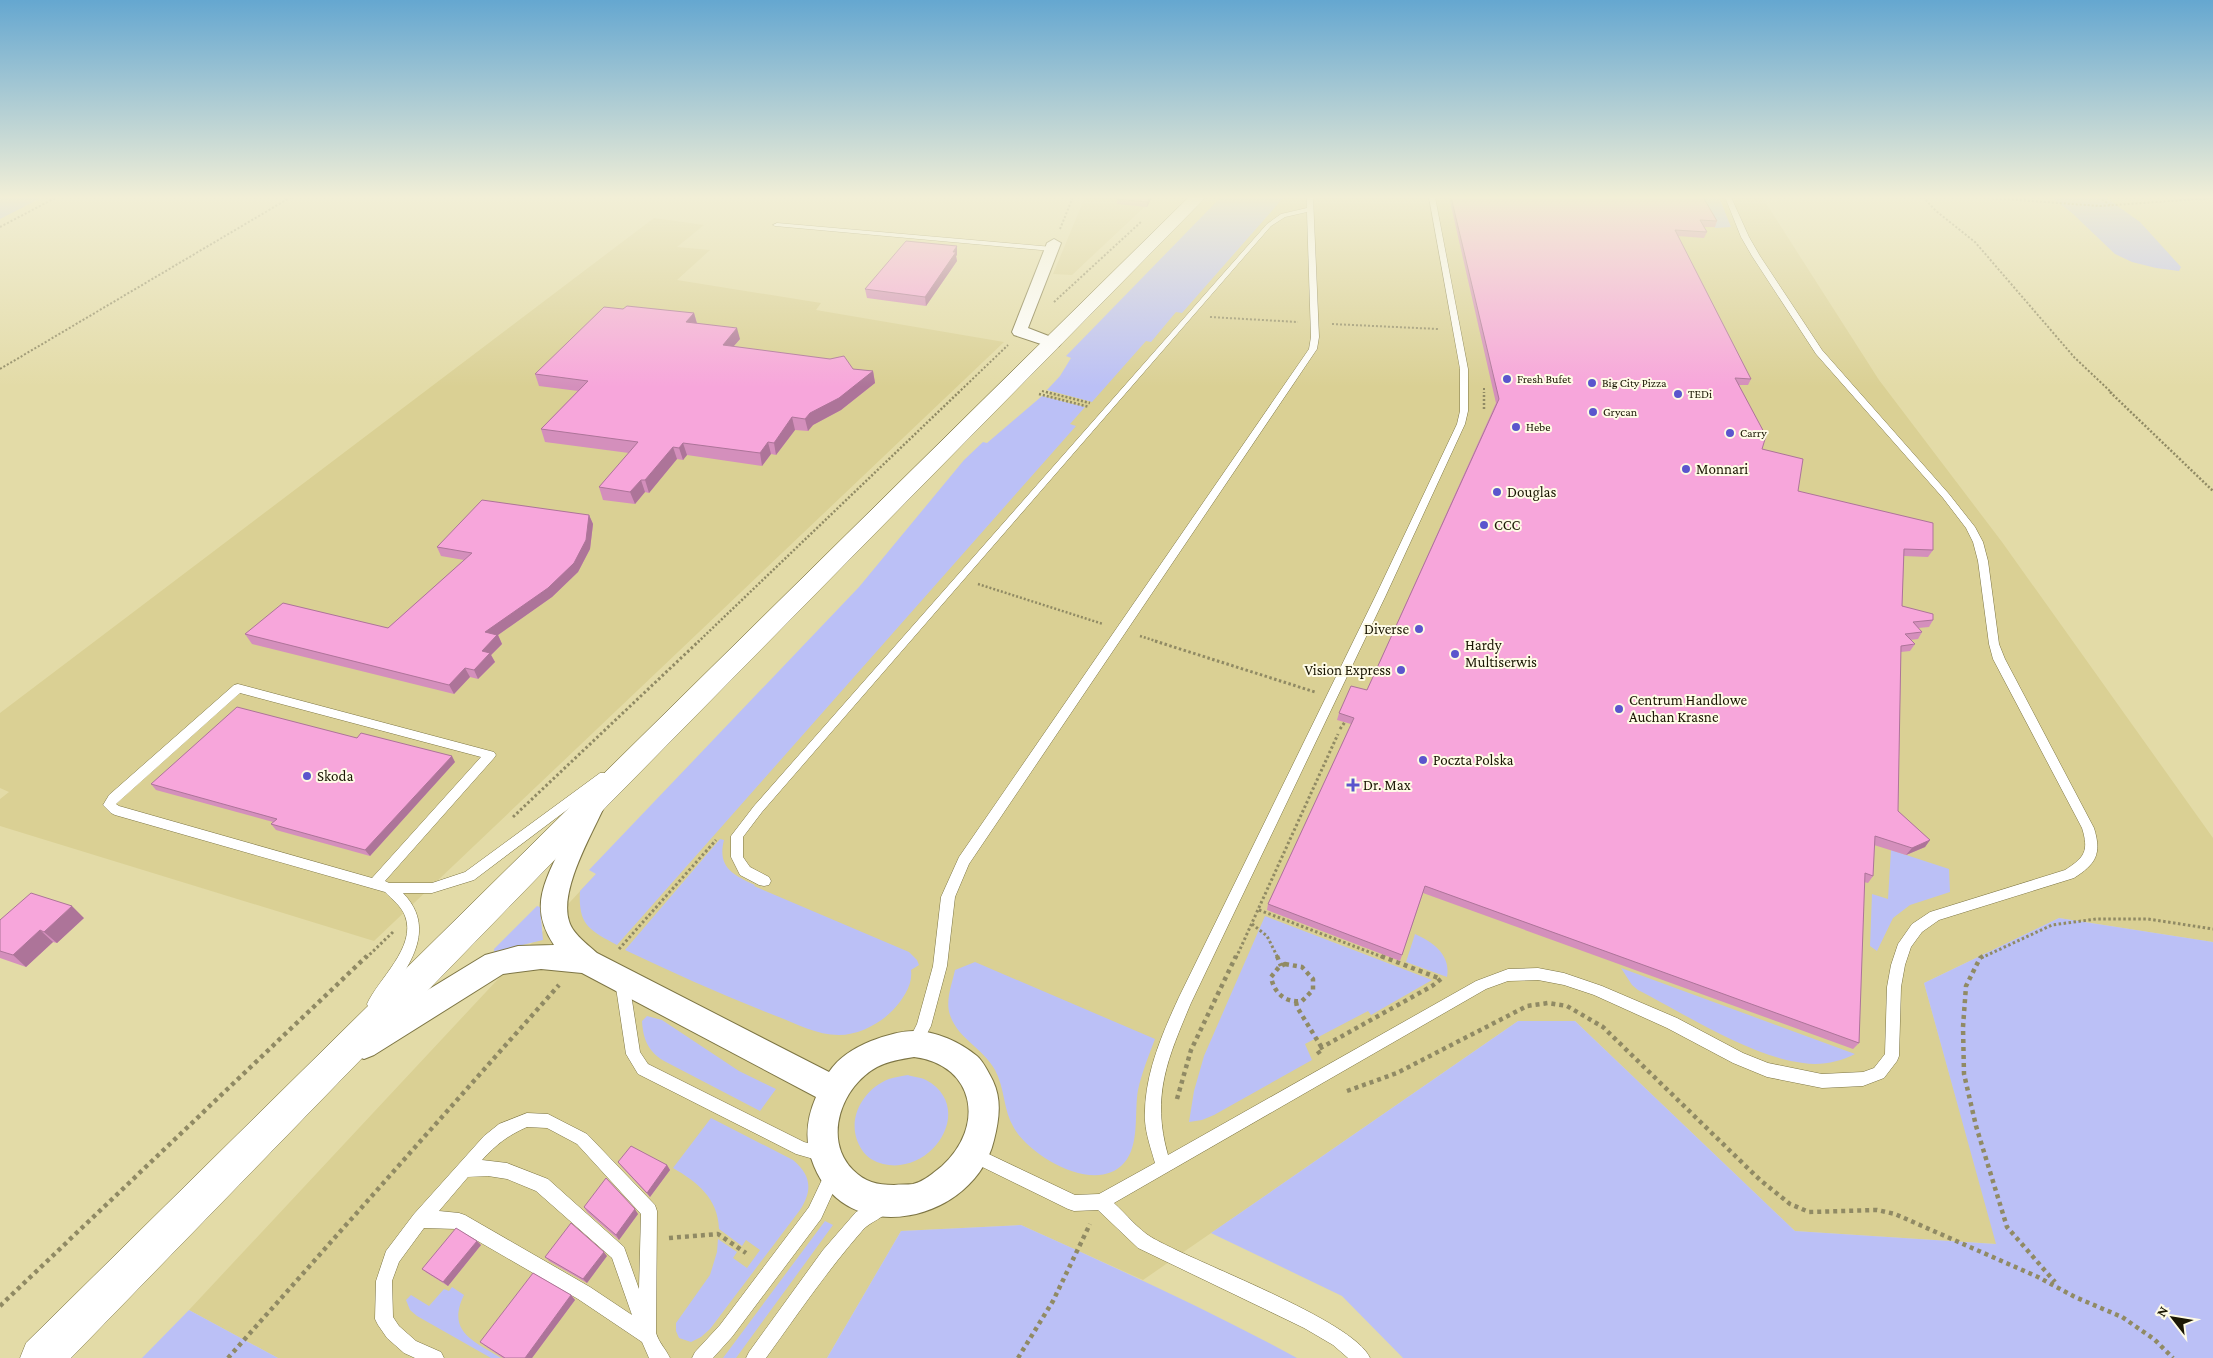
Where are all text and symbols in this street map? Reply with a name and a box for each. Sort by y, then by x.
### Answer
place label: Fresh Bufet [1517,372,1572,386]
marker: Fresh Bufet [1501,373,1513,385]
place label: Big City Pizza [1602,376,1667,390]
marker: Big City Pizza [1586,377,1598,389]
place label: TEDi [1688,387,1712,401]
marker: TEDi [1672,388,1684,400]
place label: Grycan [1603,405,1638,419]
marker: Grycan [1587,406,1599,418]
place label: Hebe [1526,420,1551,434]
marker: Hebe [1510,421,1522,433]
place label: Carry [1740,426,1767,440]
marker: Carry [1724,427,1736,439]
place label: Monnari [1696,461,1748,477]
marker: Monnari [1680,463,1692,475]
place label: Douglas [1507,484,1557,501]
marker: Douglas [1491,486,1503,498]
place label: CCC [1494,517,1521,533]
marker: CCC [1478,519,1490,531]
place label: Diverse [1364,621,1409,637]
marker: Diverse [1413,623,1425,635]
place label: Hardy Multiserwis [1465,637,1537,670]
marker: Hardy Multiserwis [1449,648,1461,660]
place label: Vision Express [1304,662,1391,679]
marker: Vision Express [1395,664,1407,676]
place label: Centrum Handlowe Auchan Krasne [1629,692,1748,725]
marker: Centrum Handlowe Auchan Krasne [1613,703,1625,715]
place label: Poczta Polska [1433,752,1514,768]
marker: Poczta Polska [1417,754,1429,766]
place label: Skoda [317,768,353,784]
marker: Skoda [301,770,313,782]
place label: Dr. Max [1363,777,1411,793]
marker: Dr. Max [1347,779,1359,791]
north arrow [2148,1293,2198,1343]
text: N [2153,1303,2171,1320]

